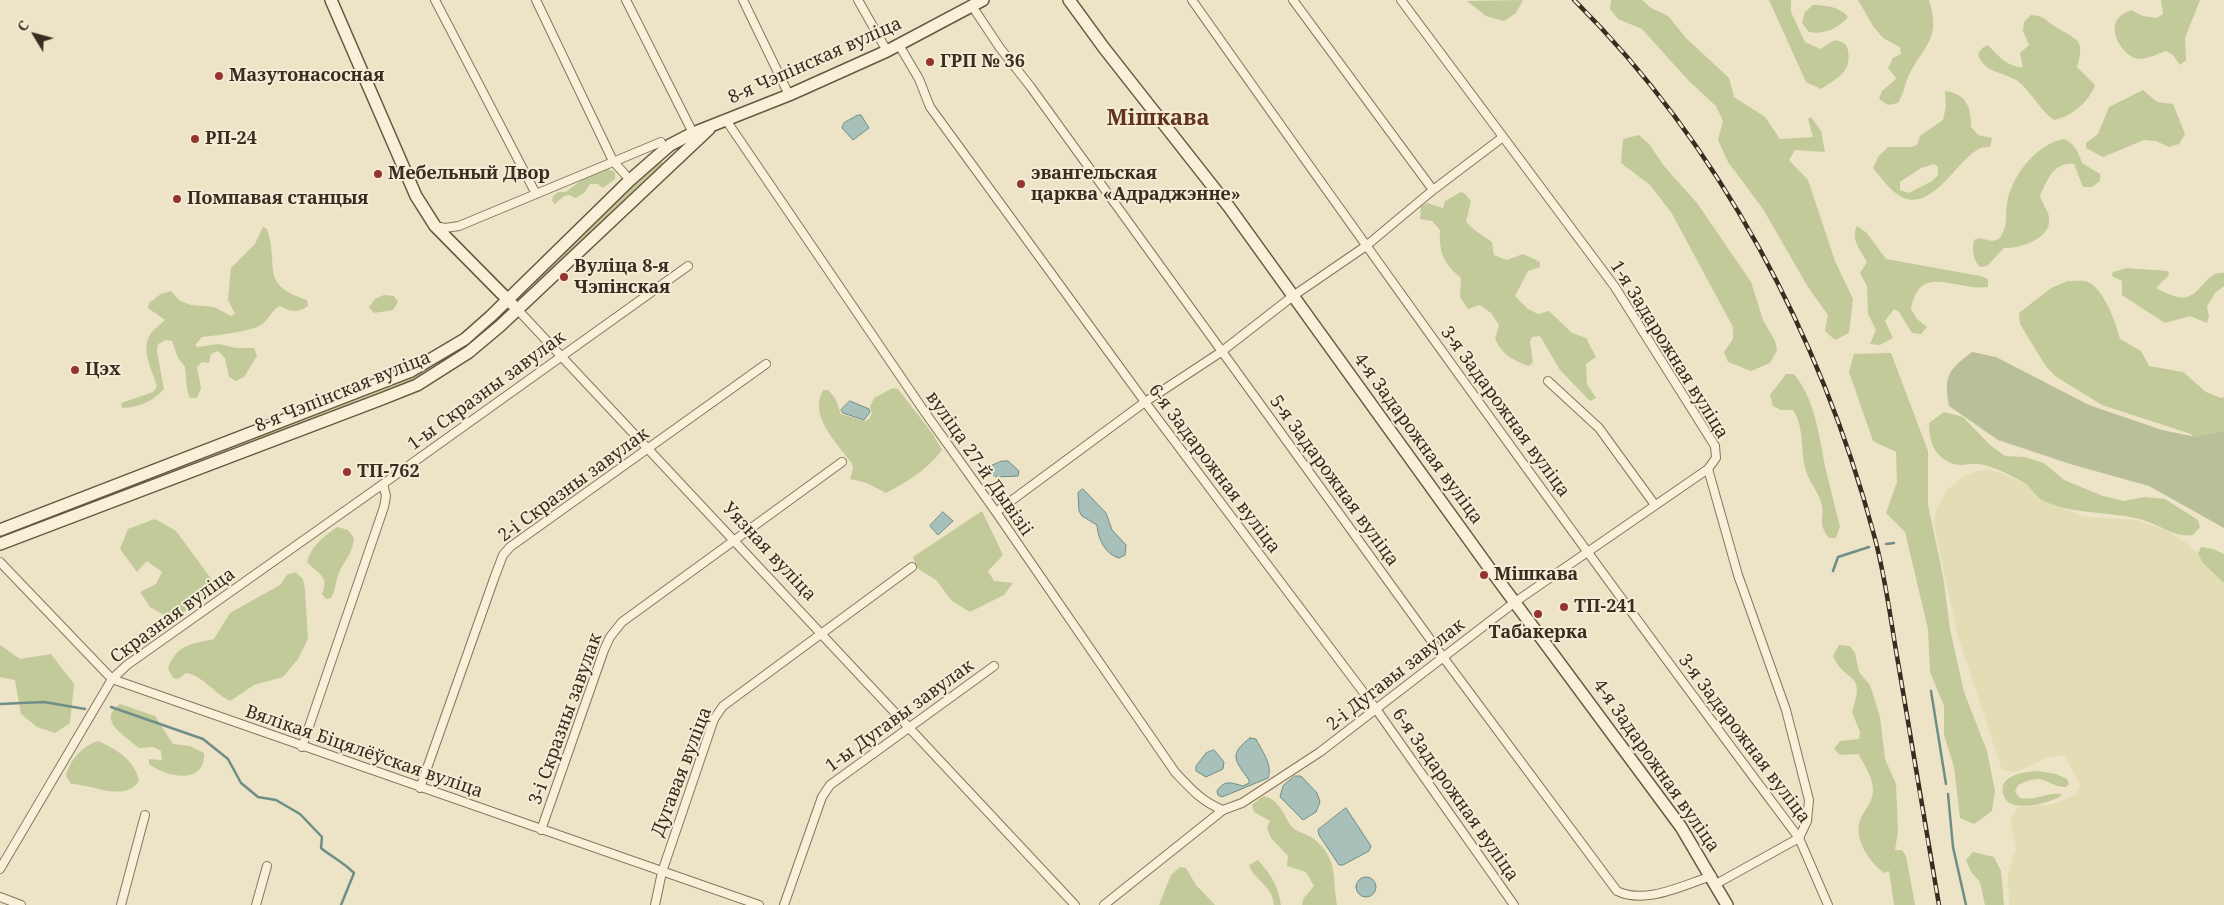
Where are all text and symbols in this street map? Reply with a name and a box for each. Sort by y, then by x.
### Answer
north arrow [10,10,60,60]
street label: 8-я Чэпінская вуліца [725,13,905,109]
text: С [12,16,33,35]
place label: ГРП № 36 [940,51,1025,73]
marker: ГРП № 36 [924,56,936,68]
place label: Мазутонасосная [229,65,384,87]
marker: Мазутонасосная [213,70,225,82]
district label: Мішкава [1107,106,1209,132]
place label: РП-24 [205,128,257,150]
marker: РП-24 [189,133,201,145]
place label: Мебельный Двор [388,163,550,185]
place label: эвангельская царква «Адраджэнне» [1031,163,1241,205]
marker: Мебельный Двор [372,168,384,180]
marker: эвангельская царква «Адраджэнне» [1015,178,1027,190]
place label: Помпавая станцыя [187,188,369,210]
marker: Помпавая станцыя [171,193,183,205]
place label: Вуліца 8-я Чэпінская [574,256,670,298]
street label: 1-я Задарожная вуліца [1605,257,1733,443]
marker: Вуліца 8-я Чэпінская [558,271,570,283]
street label: 3-я Задарожная вуліца [1436,322,1574,502]
street label: 1-ы Скразны завулак [404,327,570,455]
street label: 8-я Чэпінская вуліца [252,347,434,437]
street label: 4-я Задарожная вуліца [1349,349,1487,529]
place label: Цэх [85,359,121,381]
marker: Цэх [69,364,81,376]
street label: 6-я Задарожная вуліца [1143,380,1285,558]
street label: вуліца 27-й Дывізіі [921,387,1037,541]
street label: 5-я Задарожная вуліца [1265,391,1403,571]
street label: 2-і Скразны завулак [494,423,654,547]
place label: ТП-762 [357,461,420,483]
marker: ТП-762 [341,466,353,478]
street label: Уязная вуліца [718,498,820,606]
street label: Скразная вуліца [106,564,240,668]
place label: Мішкава [1494,564,1578,586]
marker: Мішкава [1478,569,1490,581]
place label: ТП-241 [1574,596,1637,618]
marker: ТП-241 [1558,601,1570,613]
marker: Табакерка [1532,608,1544,620]
street label: 2-і Дугавы завулак [1323,614,1469,736]
place label: Табакерка [1488,622,1588,644]
street label: 3-і Скразны завулак [525,630,607,808]
street label: 3-я Задарожная вуліца [1673,650,1815,828]
street label: 1-ы Дугавы завулак [822,655,978,777]
street label: 4-я Задарожная вуліца [1588,675,1724,857]
street label: Вялікая Біцялёўская вуліца [242,701,486,803]
street label: Дугавая вуліца [647,704,717,840]
street label: 6-я Задарожная вуліца [1387,704,1523,886]

